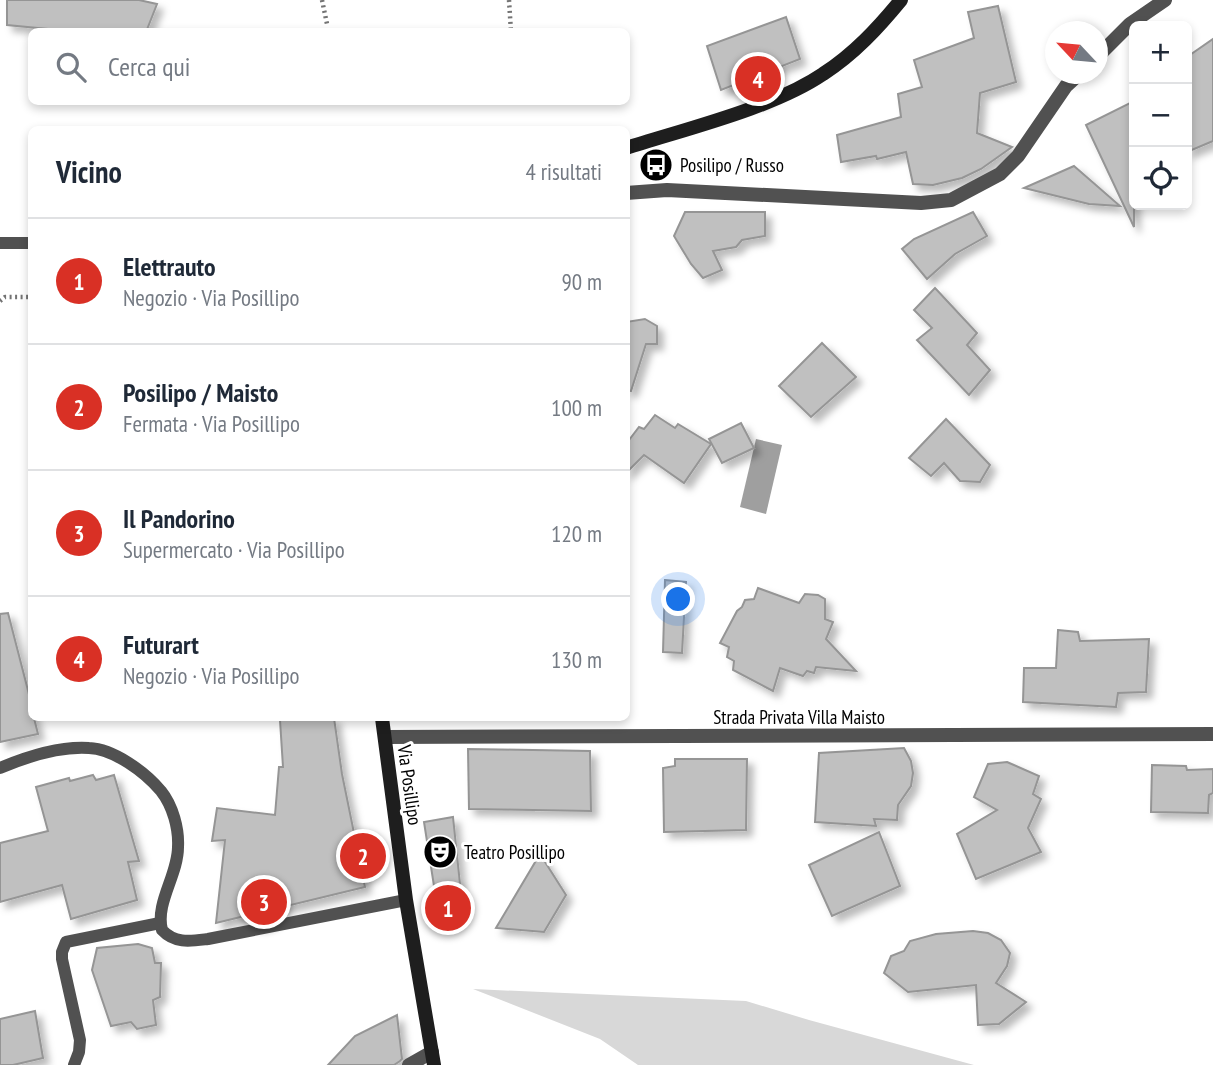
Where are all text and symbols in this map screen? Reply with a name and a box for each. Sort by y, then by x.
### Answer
north arrow [1045,21,1108,84]
map controls [1129,21,1192,210]
button: + [1129,21,1192,84]
search box [28,28,630,105]
icon: search [52,48,90,86]
text: Cerca qui [108,50,190,83]
pin: 4 [735,53,781,105]
button: − [1129,84,1192,147]
bus stop icon: Posilipo / Russo [637,146,675,184]
button: locate [1129,147,1192,210]
text: Vicino [56,152,122,191]
place label: Posilipo / Russo [680,153,784,177]
text: 4 risultati [526,157,602,186]
text: Elettrauto [123,250,216,283]
text: 1 [74,267,85,296]
text: 90 m [561,267,602,296]
text: Negozio · Via Posillipo [123,283,299,312]
text: Posilipo / Maisto [123,376,278,409]
text: 2 [74,393,85,422]
text: 100 m [551,393,602,422]
text: Fermata · Via Posillipo [123,409,300,438]
text: Il Pandorino [123,502,235,535]
text: 3 [74,519,85,548]
text: 120 m [551,519,602,548]
text: Supermercato · Via Posillipo [123,535,345,564]
your location [661,582,695,616]
text: Futurart [123,628,199,661]
text: 4 [74,645,85,674]
text: 130 m [551,645,602,674]
text: Negozio · Via Posillipo [123,661,299,690]
street label: Strada Privata Villa Maisto [713,705,885,729]
street label: Via Posillipo [392,742,428,827]
pin: 2 [340,830,386,882]
theatre icon: Teatro Posillipo [421,833,459,871]
place label: Teatro Posillipo [464,840,565,864]
pin: 3 [241,876,287,928]
pin: 1 [425,882,471,934]

